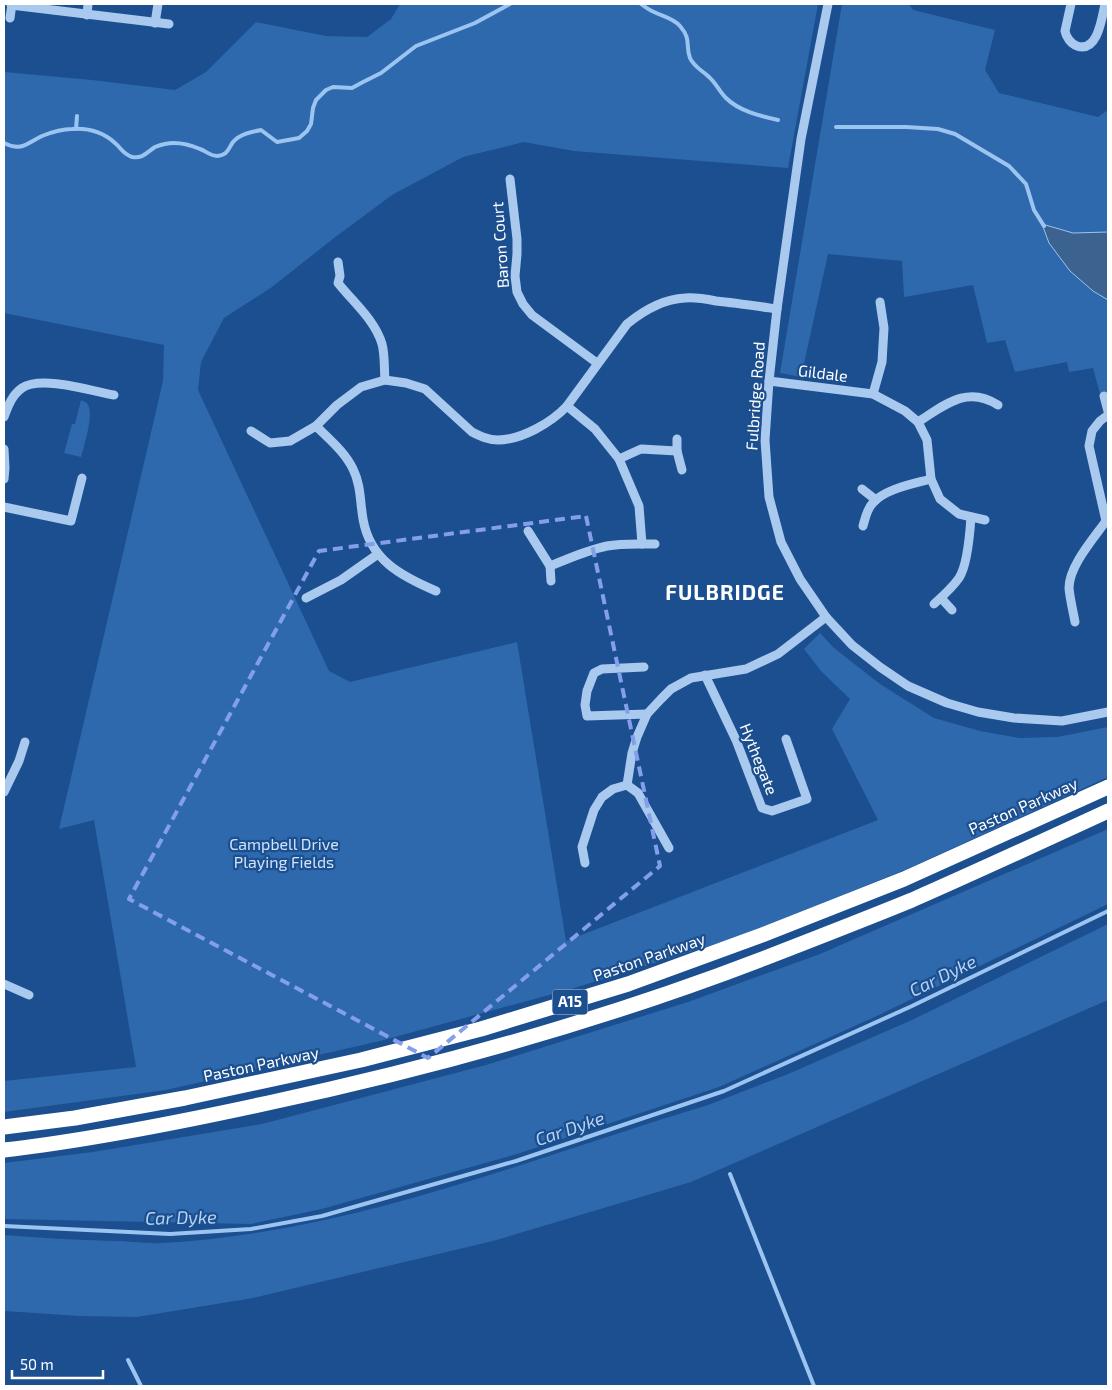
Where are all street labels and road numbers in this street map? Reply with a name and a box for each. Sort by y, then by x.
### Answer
street label: Baron Court [487,201,512,289]
street label: Fulbridge Road [741,341,768,451]
street label: Gildale [797,360,849,385]
street label: Hythegate [737,720,782,797]
street label: Paston Parkway [965,773,1081,838]
street label: Paston Parkway [590,928,708,985]
road number: A15 [552,990,588,1014]
street label: Paston Parkway [201,1042,321,1085]

